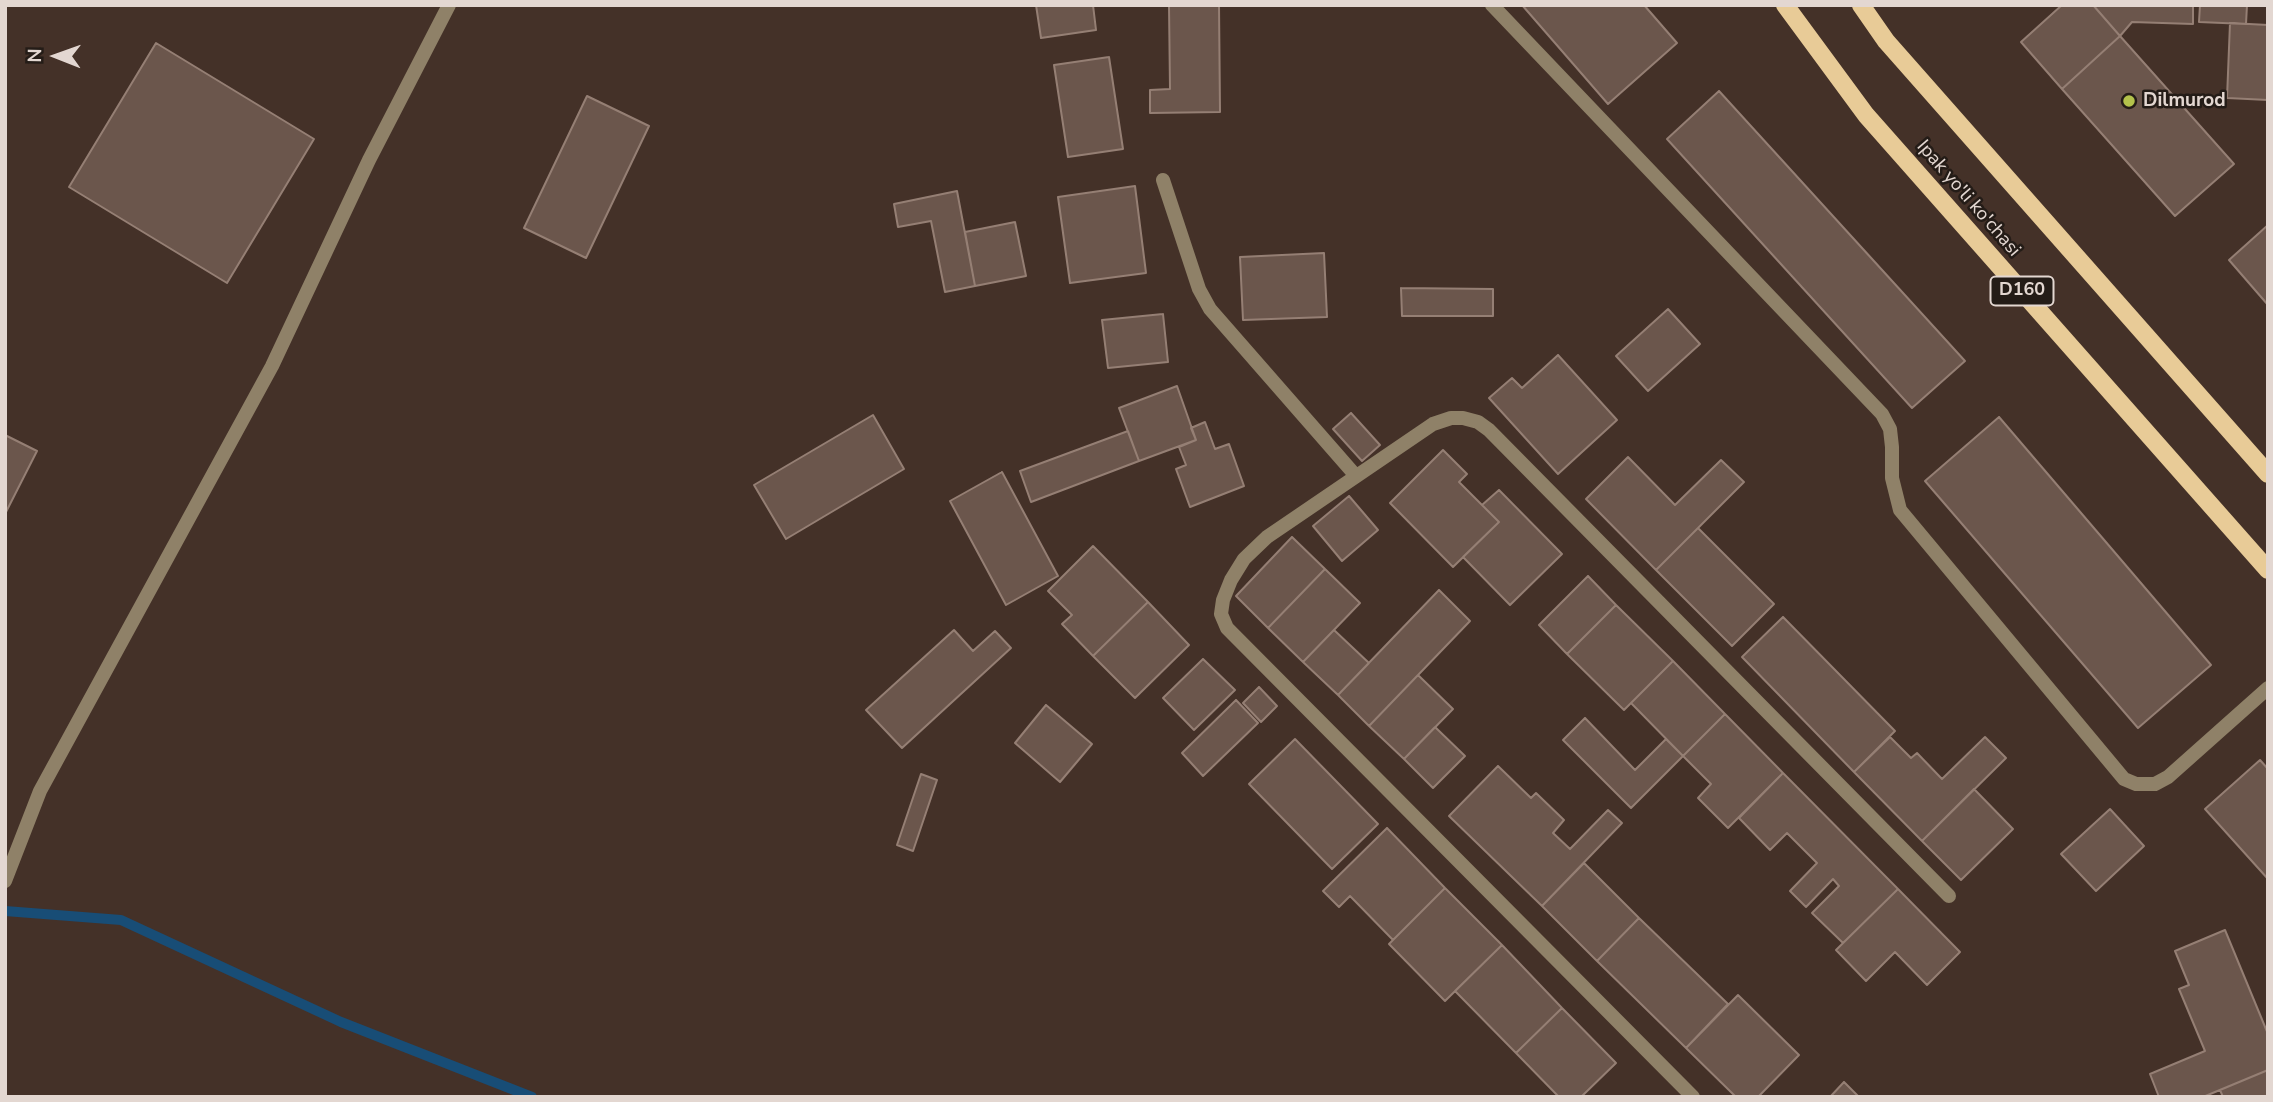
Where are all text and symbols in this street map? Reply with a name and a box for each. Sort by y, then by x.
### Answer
north arrow [21,21,91,91]
text: N [22,48,48,63]
place label: Dilmurod [2143,90,2226,112]
marker: Dilmurod [2121,93,2137,109]
street label: Ipak yo'li ko'chasi [1911,136,2025,262]
road number: D160 [1990,276,2054,306]

